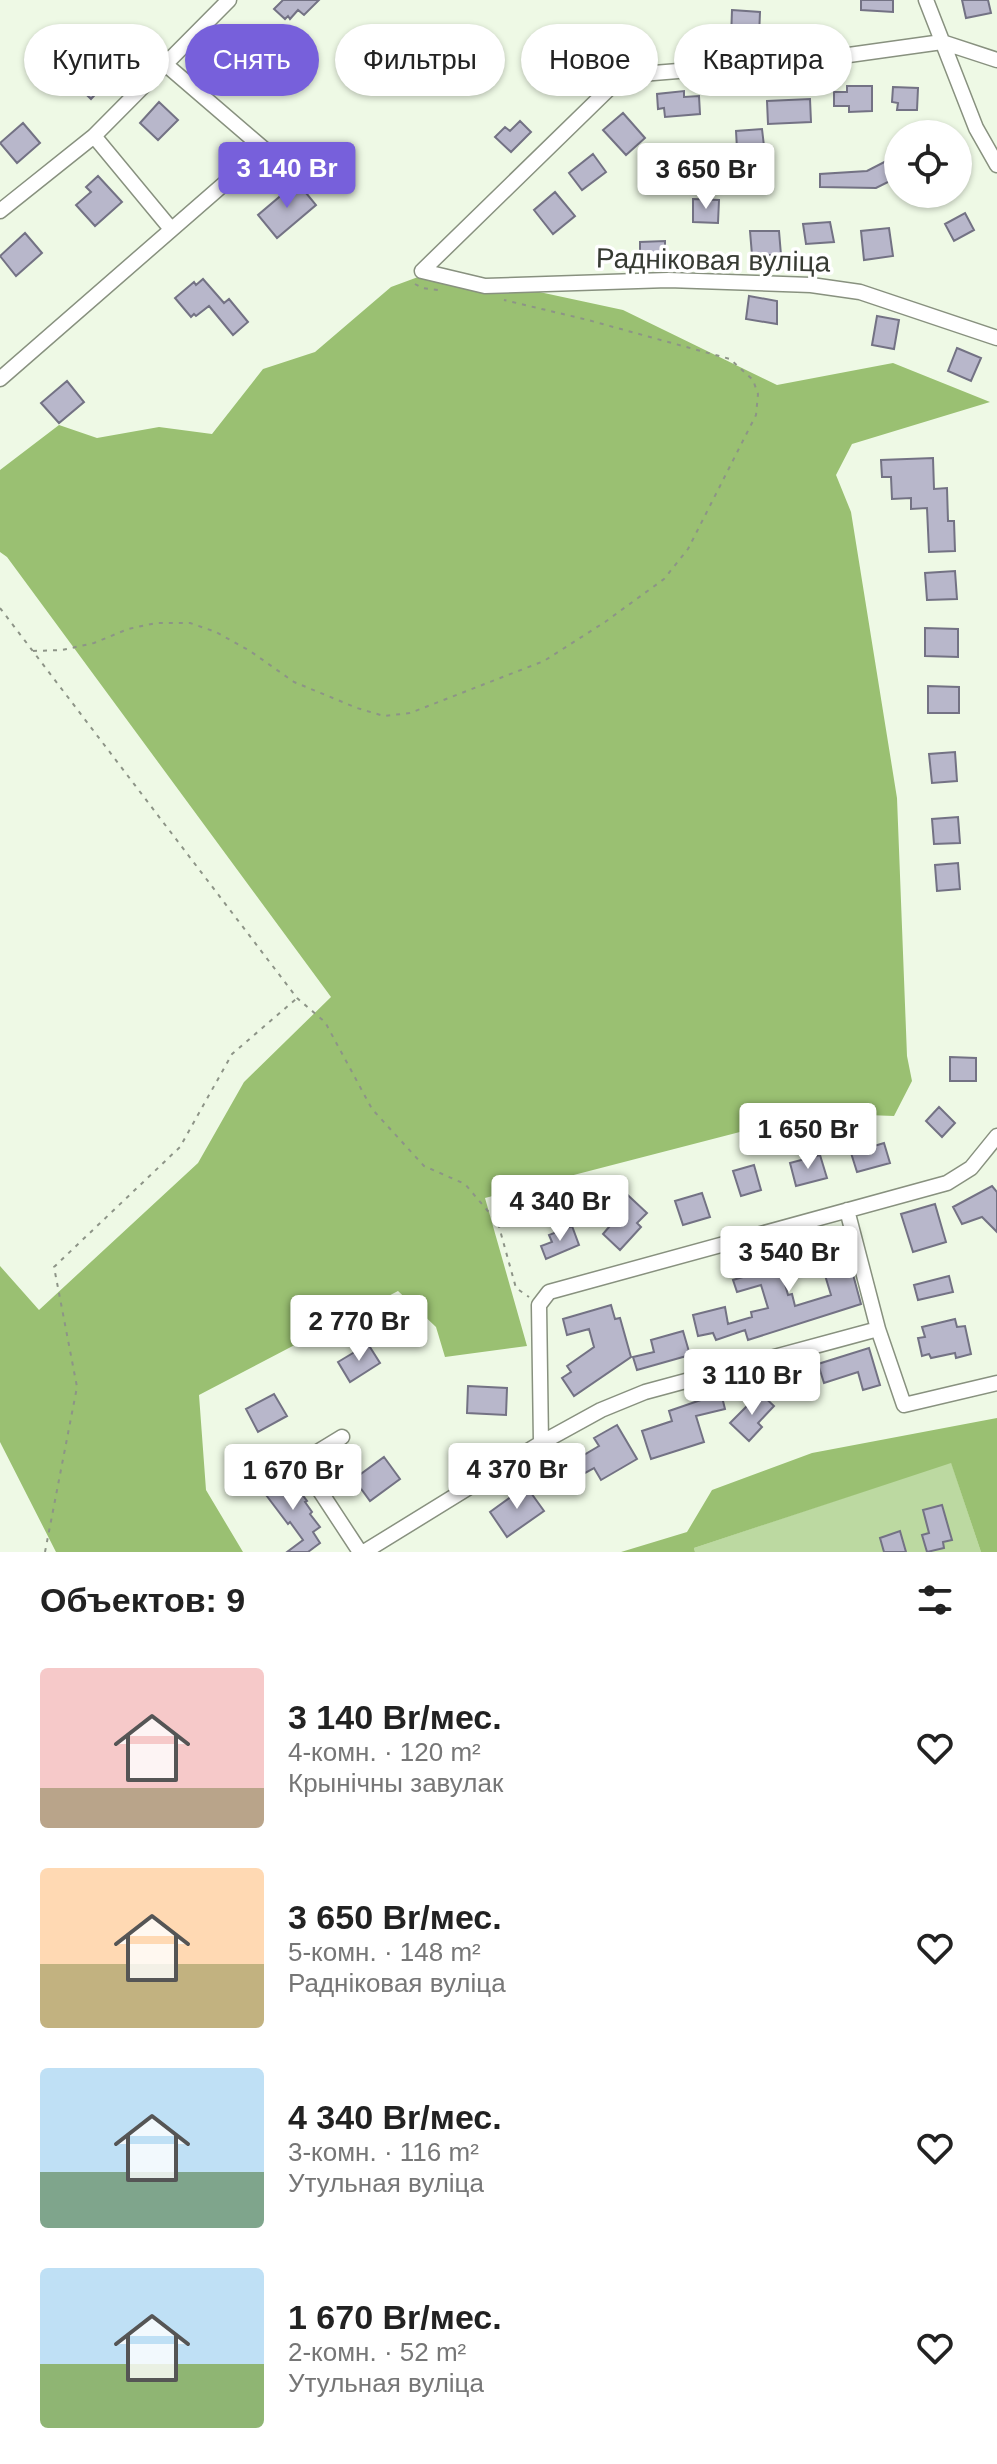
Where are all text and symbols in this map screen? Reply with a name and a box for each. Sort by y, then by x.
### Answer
chip: Купить [24,24,169,96]
chip: Снять [185,24,319,96]
chip: Фильтры [335,24,505,96]
chip: Новое [521,24,658,96]
chip: Квартира [674,24,852,96]
map controls [884,120,972,208]
button: locate [884,120,972,208]
pin: 3 140 Br [204,142,370,210]
pin: 3 650 Br [623,143,789,211]
text: 3 140 Br [236,153,338,183]
text: 3 650 Br [655,154,757,184]
street label: Радніковая вуліца [596,242,831,278]
pin: 1 650 Br [725,1103,891,1171]
text: 1 650 Br [757,1114,859,1144]
pin: 4 340 Br [477,1175,643,1243]
text: 4 340 Br [509,1186,611,1216]
pin: 3 540 Br [706,1226,872,1294]
text: 3 540 Br [738,1237,840,1267]
pin: 2 770 Br [276,1295,442,1363]
text: 2 770 Br [308,1306,410,1336]
pin: 3 110 Br [669,1349,835,1417]
text: 3 110 Br [702,1360,802,1390]
pin: 4 370 Br [434,1443,600,1511]
pin: 1 670 Br [210,1444,376,1512]
text: 4 370 Br [466,1454,568,1484]
text: 1 670 Br [242,1455,344,1485]
icon: filters [913,1578,957,1622]
text: Объектов: 9 [40,1581,245,1619]
text: 3 140 Br/мес. [288,1698,502,1736]
icon: home [104,1700,200,1796]
icon: heart [913,1726,957,1770]
text: 4-комн. · 120 m² [288,1737,481,1767]
text: Крынічны завулак [288,1768,503,1798]
text: 3 650 Br/мес. [288,1898,502,1936]
icon: home [104,1900,200,1996]
icon: heart [913,1926,957,1970]
text: 5-комн. · 148 m² [288,1937,481,1967]
text: Радніковая вуліца [288,1968,506,1998]
text: 4 340 Br/мес. [288,2098,502,2136]
icon: home [104,2100,200,2196]
icon: heart [913,2126,957,2170]
text: 3-комн. · 116 m² [288,2137,479,2167]
text: Утульная вуліца [288,2168,484,2198]
text: 1 670 Br/мес. [288,2298,502,2336]
icon: home [104,2300,200,2396]
icon: heart [913,2326,957,2370]
text: 2-комн. · 52 m² [288,2337,466,2367]
text: Утульная вуліца [288,2368,484,2398]

